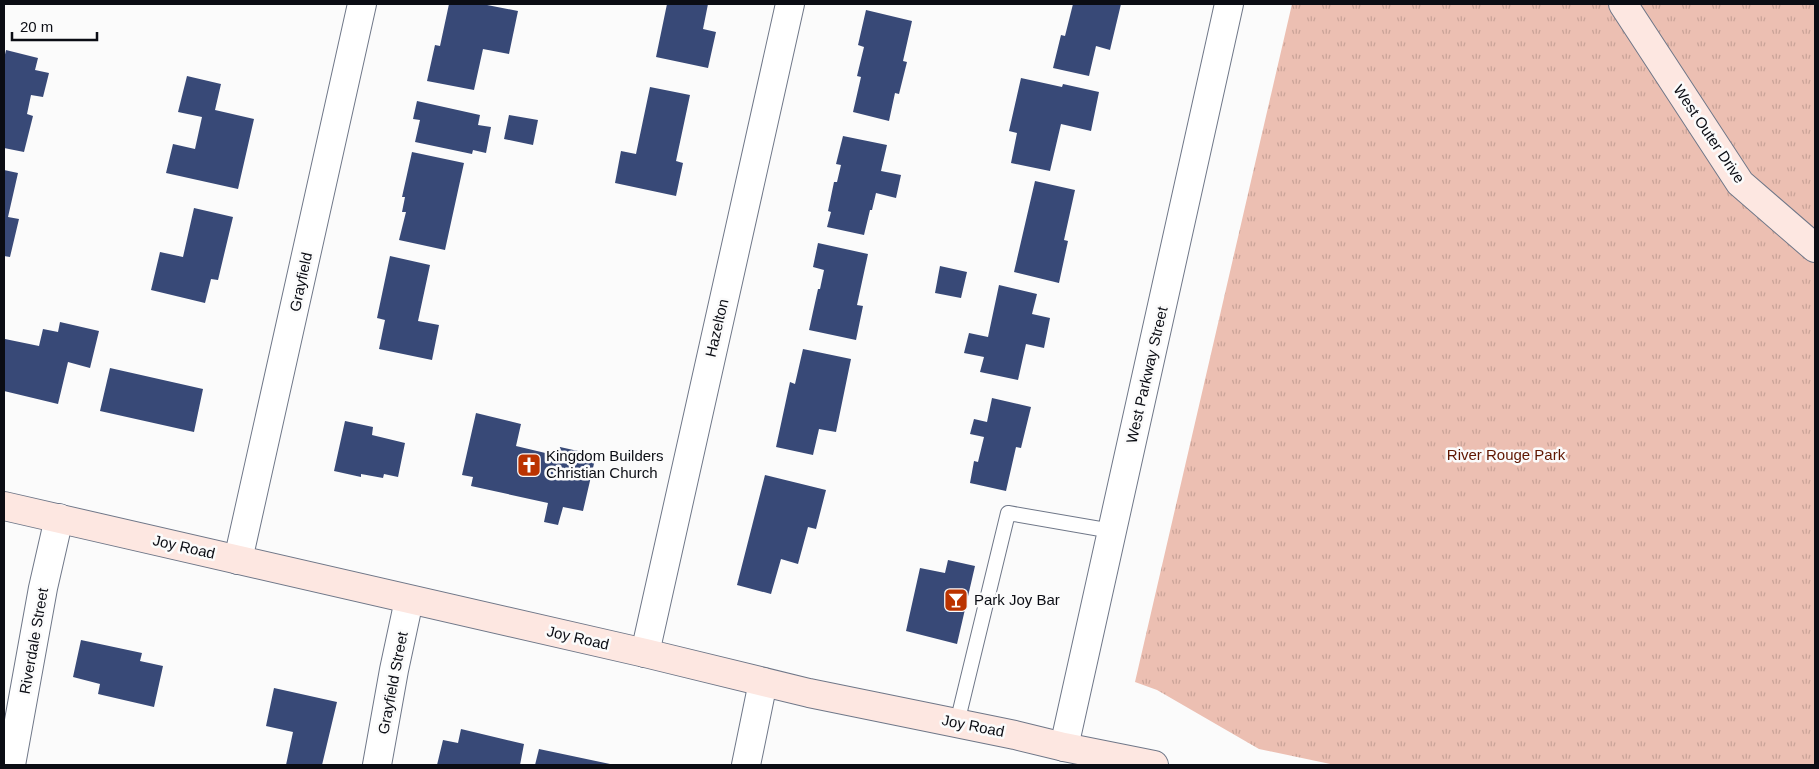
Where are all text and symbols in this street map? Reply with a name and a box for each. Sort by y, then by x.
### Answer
scale bar [12,10,98,42]
text: 20 m [20,18,53,35]
street label: West Outer Drive [1670,81,1749,186]
street label: Grayfield [286,251,315,313]
street label: Hazelton [702,297,731,359]
street label: West Parkway Street [1123,304,1171,445]
park label: River Rouge Park [1447,446,1566,463]
place label: Kingdom Builders Christian Church [546,447,664,481]
church icon: Kingdom Builders Christian Church [516,452,542,478]
street label: Joy Road [151,531,217,562]
street label: Riverdale Street [16,586,51,695]
bar icon: Park Joy Bar [943,587,969,613]
place label: Park Joy Bar [974,591,1060,608]
street label: Joy Road [545,622,611,653]
street label: Grayfield Street [374,629,411,736]
street label: Joy Road [940,711,1006,740]

